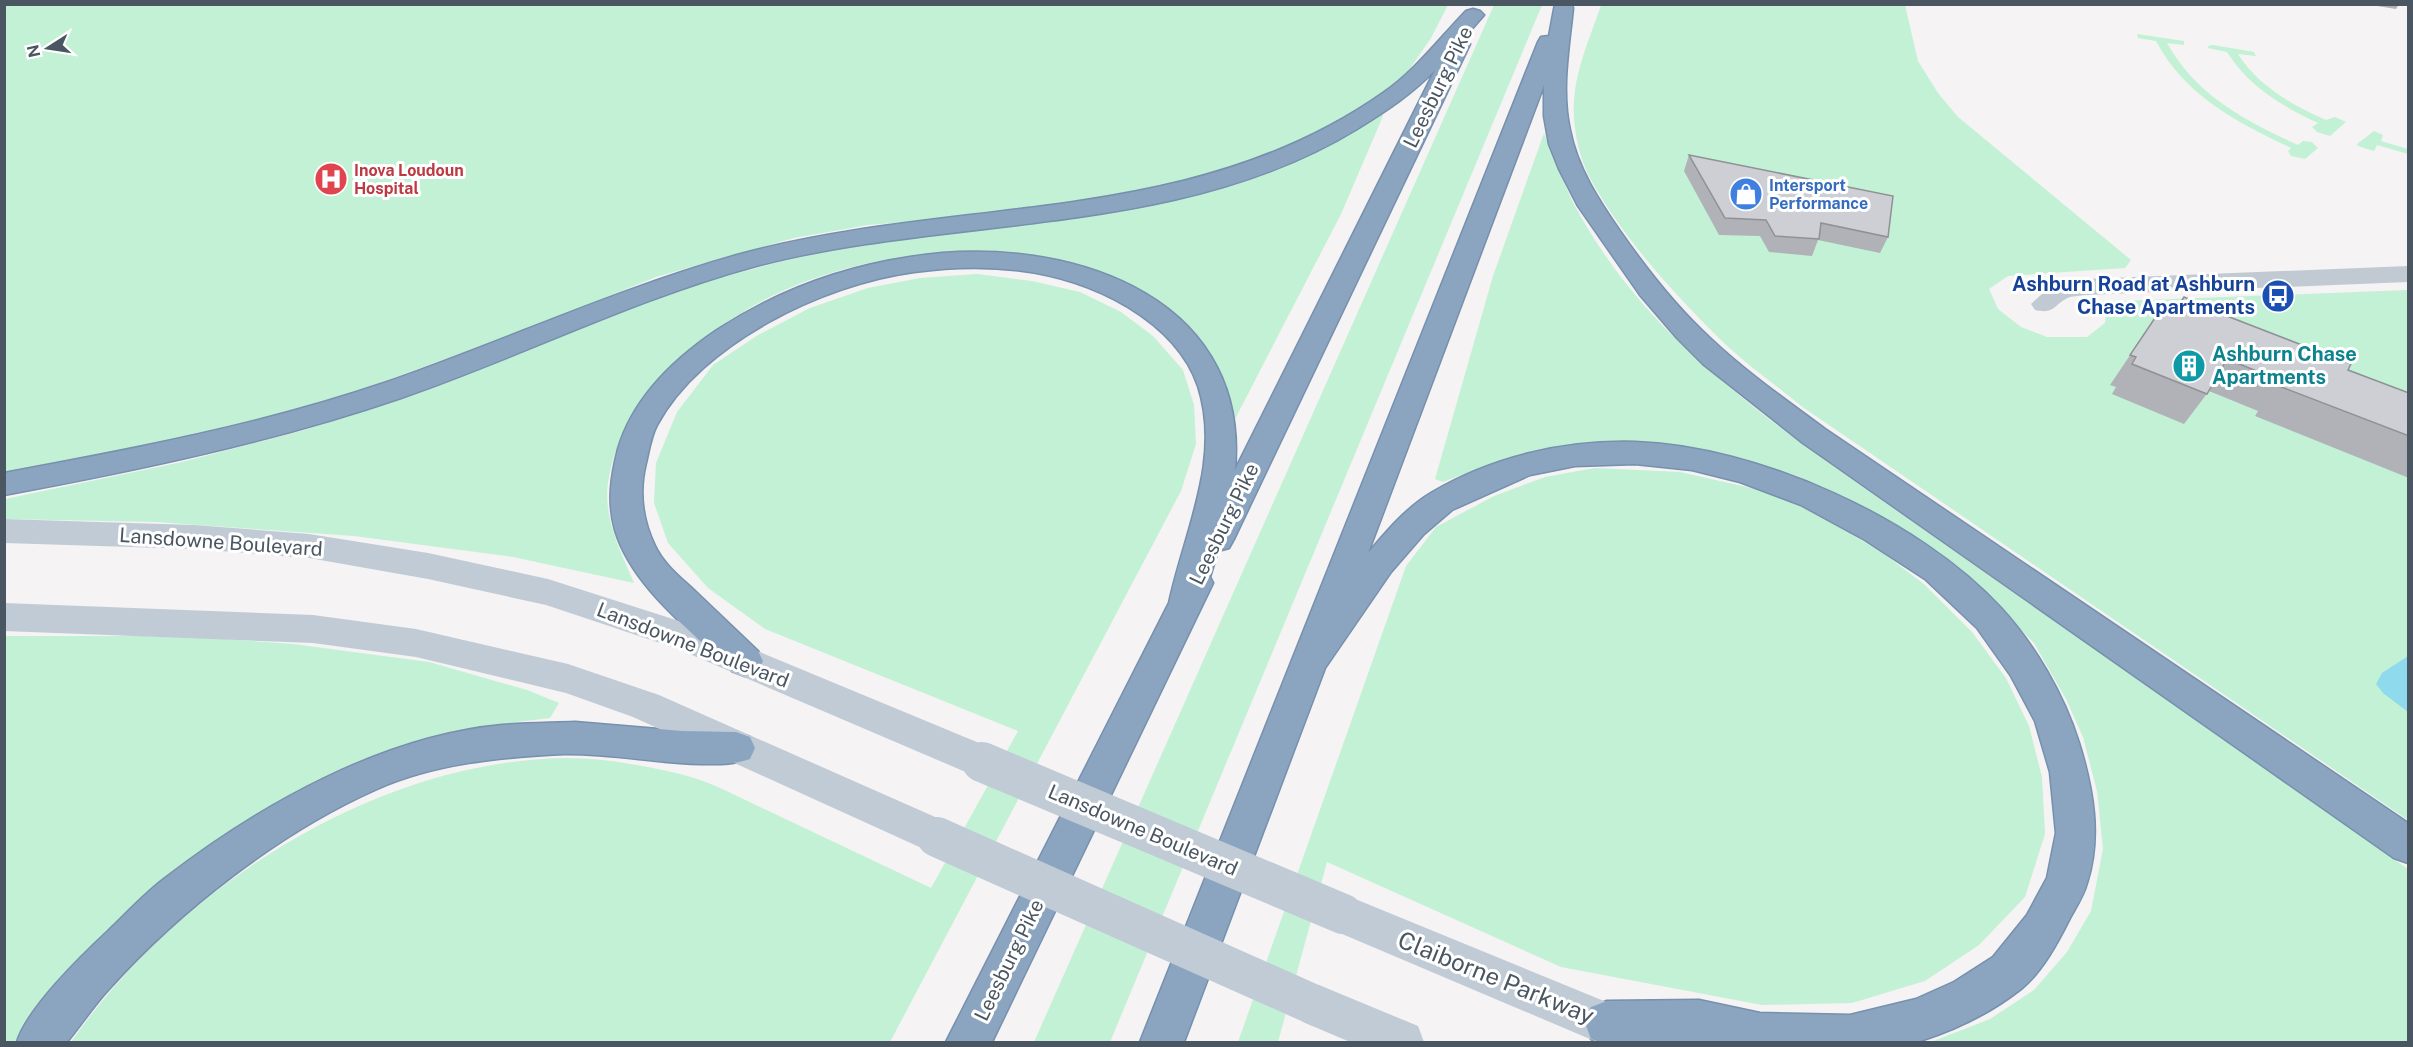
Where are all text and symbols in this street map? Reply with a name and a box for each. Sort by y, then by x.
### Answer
north arrow [18,18,78,78]
street label: Leesburg Pike [1398,22,1478,152]
text: N [23,43,44,59]
hospital icon: Inova Loudoun Hospital [313,161,349,197]
place label: Inova Loudoun Hospital [354,161,464,198]
shop icon: Intersport Performance [1728,176,1764,212]
place label: Intersport Performance [1769,176,1868,213]
place label: Ashburn Road at Ashburn Chase Apartments [2012,272,2255,319]
bus stop icon: Ashburn Road at Ashburn Chase Apartments [2260,278,2296,314]
place label: Ashburn Chase Apartments [2212,342,2357,389]
building icon: Ashburn Chase Apartments [2171,348,2207,384]
street label: Leesburg Pike [1184,459,1264,589]
street label: Lansdowne Boulevard [118,523,324,561]
street label: Lansdowne Boulevard [594,597,792,693]
street label: Lansdowne Boulevard [1044,779,1242,881]
street label: Leesburg Pike [969,895,1049,1025]
street label: Claiborne Parkway [1394,925,1599,1029]

